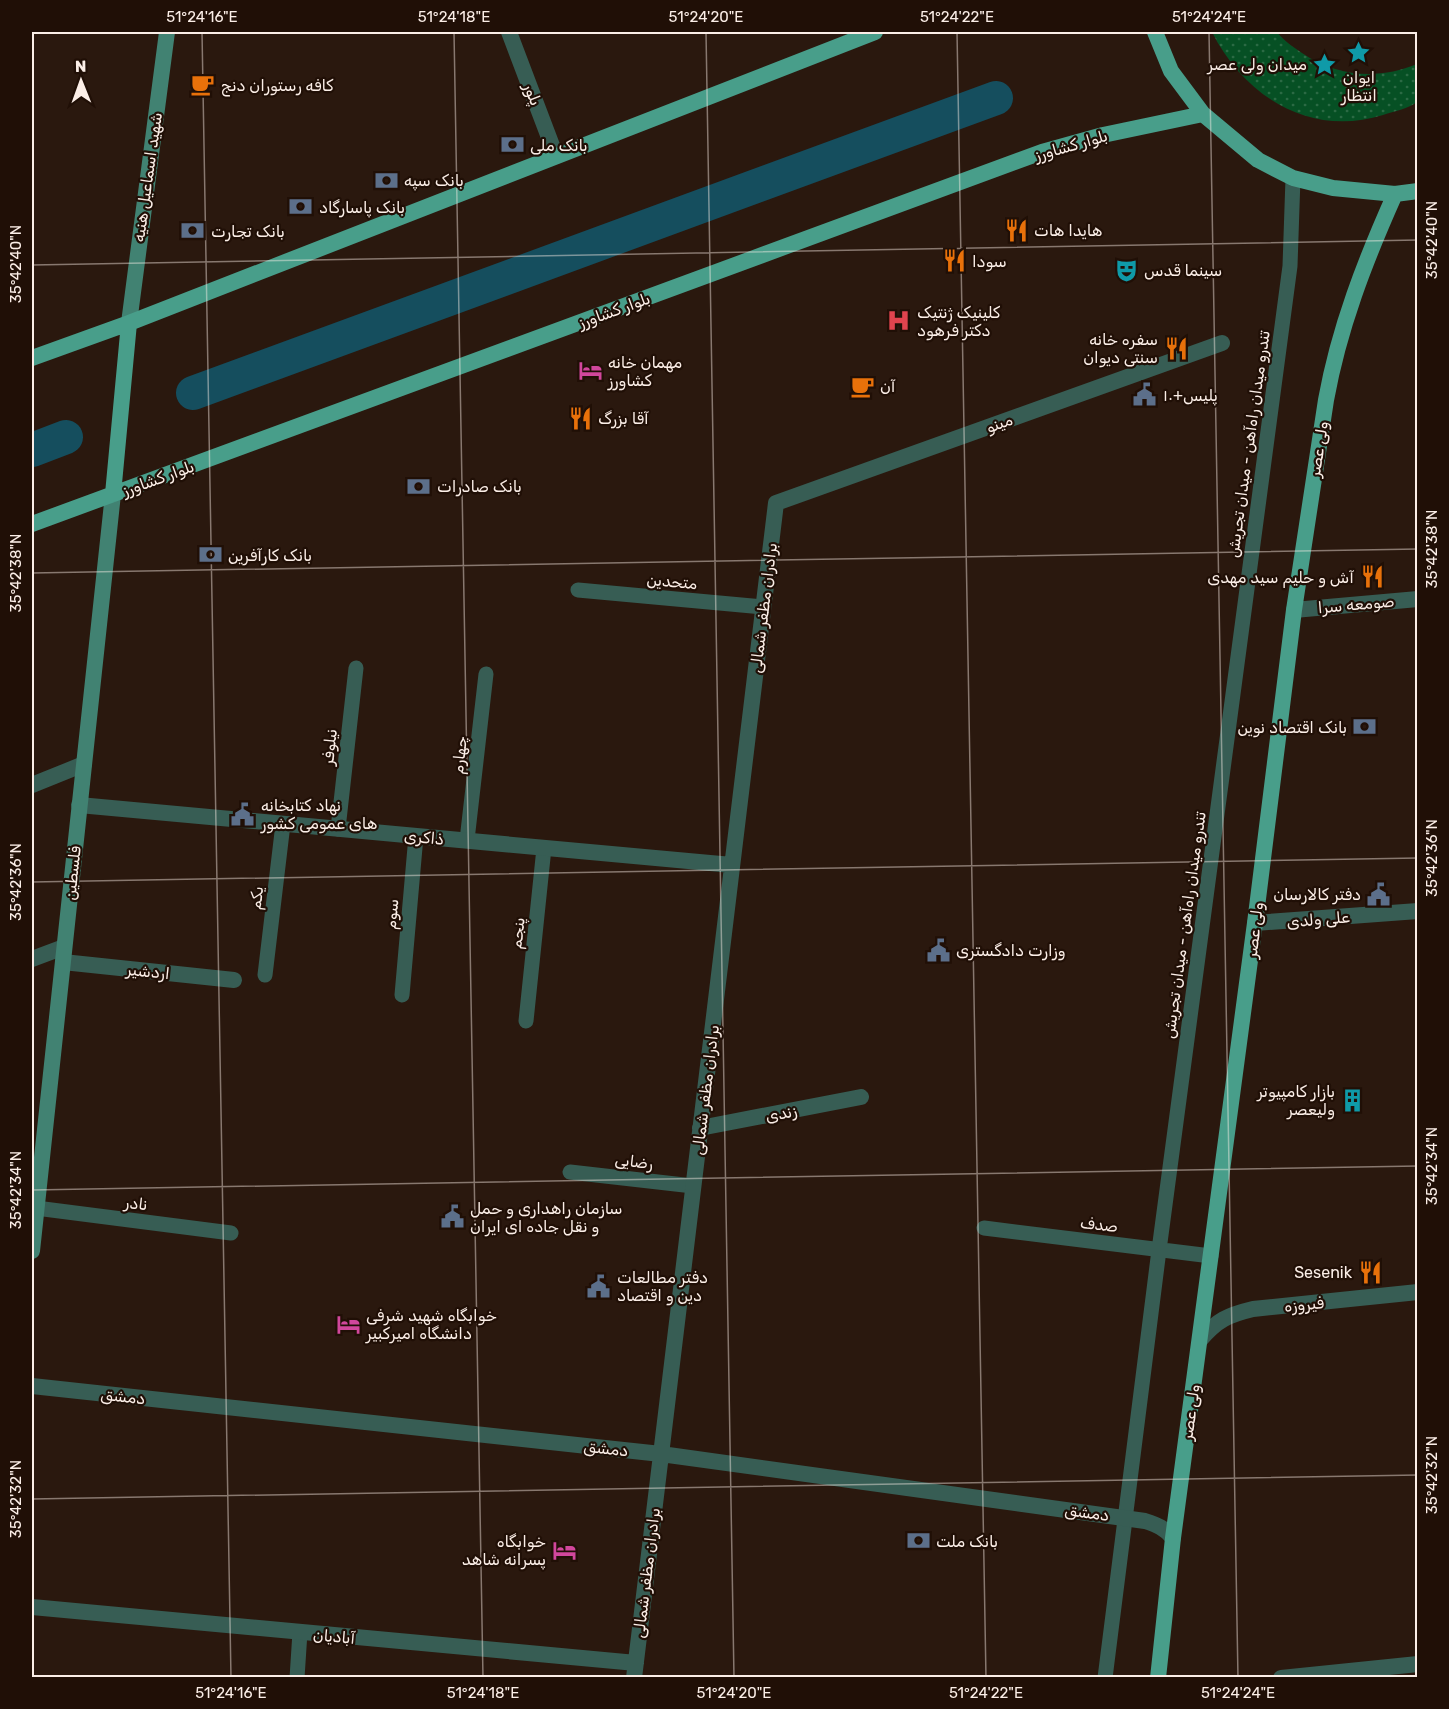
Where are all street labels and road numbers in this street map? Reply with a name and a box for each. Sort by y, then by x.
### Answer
street label: پلور [518,79,545,108]
street label: شهید اسماعیل هنیه [129,111,167,243]
street label: بلوار کشاورز [1032,126,1110,166]
street label: بلوار کشاورز [575,289,653,333]
street label: تندرو میدان راه‌آهن - میدان تجریش [1223,329,1275,559]
street label: مینو [983,410,1016,438]
street label: ولی عصر [1305,420,1333,480]
street label: بلوار کشاورز [119,457,197,501]
street label: برادران مظفر شمالی [746,542,782,674]
street label: متحدین [646,570,698,593]
street label: صومعه سرا [1317,592,1395,618]
street label: نیلوفر [318,728,342,767]
street label: چهارم [448,735,472,775]
street label: تندرو میدان راه‌آهن - میدان تجریش [1159,810,1211,1040]
street label: ذاکری [403,826,445,850]
street label: فلسطین [60,845,85,901]
street label: یکم [246,885,268,911]
street label: سوم [381,898,403,930]
street label: ولی عصر [1242,901,1268,960]
street label: علی ولدی [1286,907,1351,933]
street label: پنجم [506,916,530,950]
street label: اردشیر [124,960,171,984]
street label: برادران مظفر شمالی [688,1024,724,1156]
street label: زندی [764,1101,799,1127]
street label: رضایی [614,1150,654,1174]
street label: نادر [122,1193,149,1215]
street label: صدف [1079,1213,1119,1236]
street label: فیروزه [1283,1293,1326,1317]
street label: ولی عصر [1177,1383,1205,1442]
street label: دمشق [100,1385,146,1409]
street label: دمشق [583,1437,629,1461]
street label: دمشق [1063,1500,1111,1526]
street label: برادران مظفر شمالی [629,1507,665,1639]
street label: آبادیان [312,1625,356,1648]

